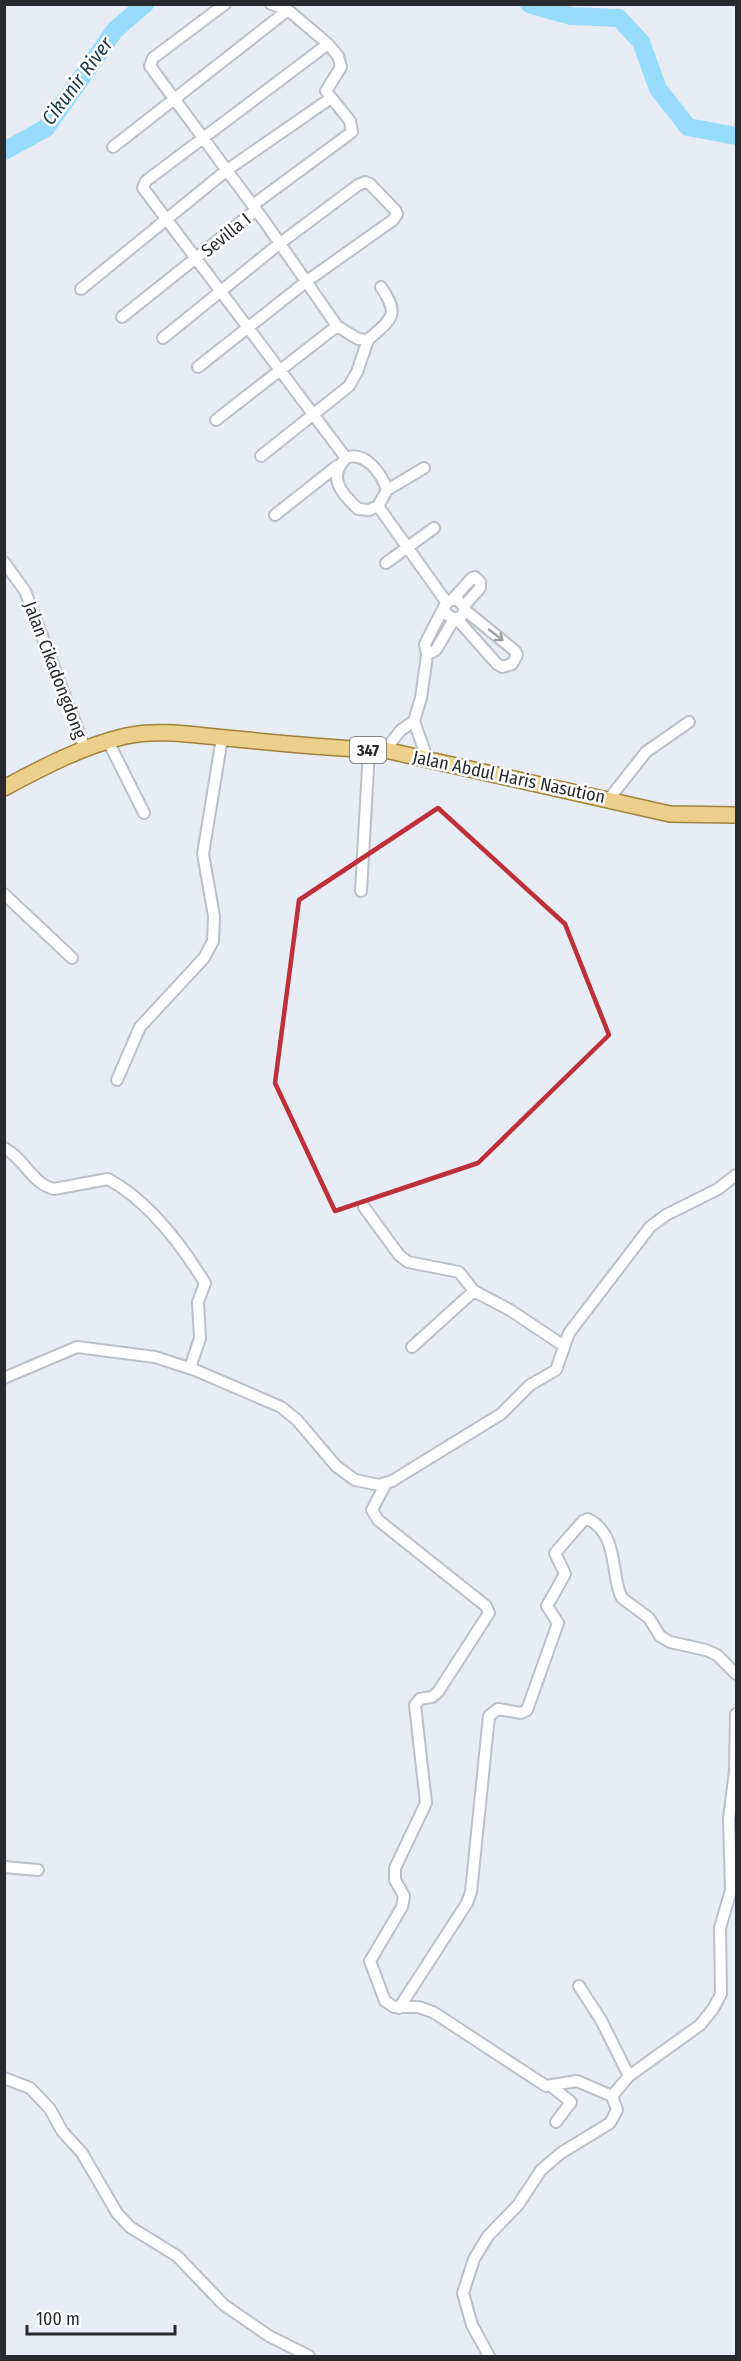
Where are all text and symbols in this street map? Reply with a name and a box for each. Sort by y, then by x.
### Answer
water label: Cikunir River [36,32,118,130]
street label: Sevilla I [197,208,255,262]
street label: Jalan Cikadongdong [19,598,91,742]
one-way arrow [488,628,504,641]
road number: 347 [350,737,386,763]
street label: Jalan Abdul Haris Nasution [411,746,607,808]
scale bar [27,2298,176,2336]
text: 100 m [36,2308,80,2330]

